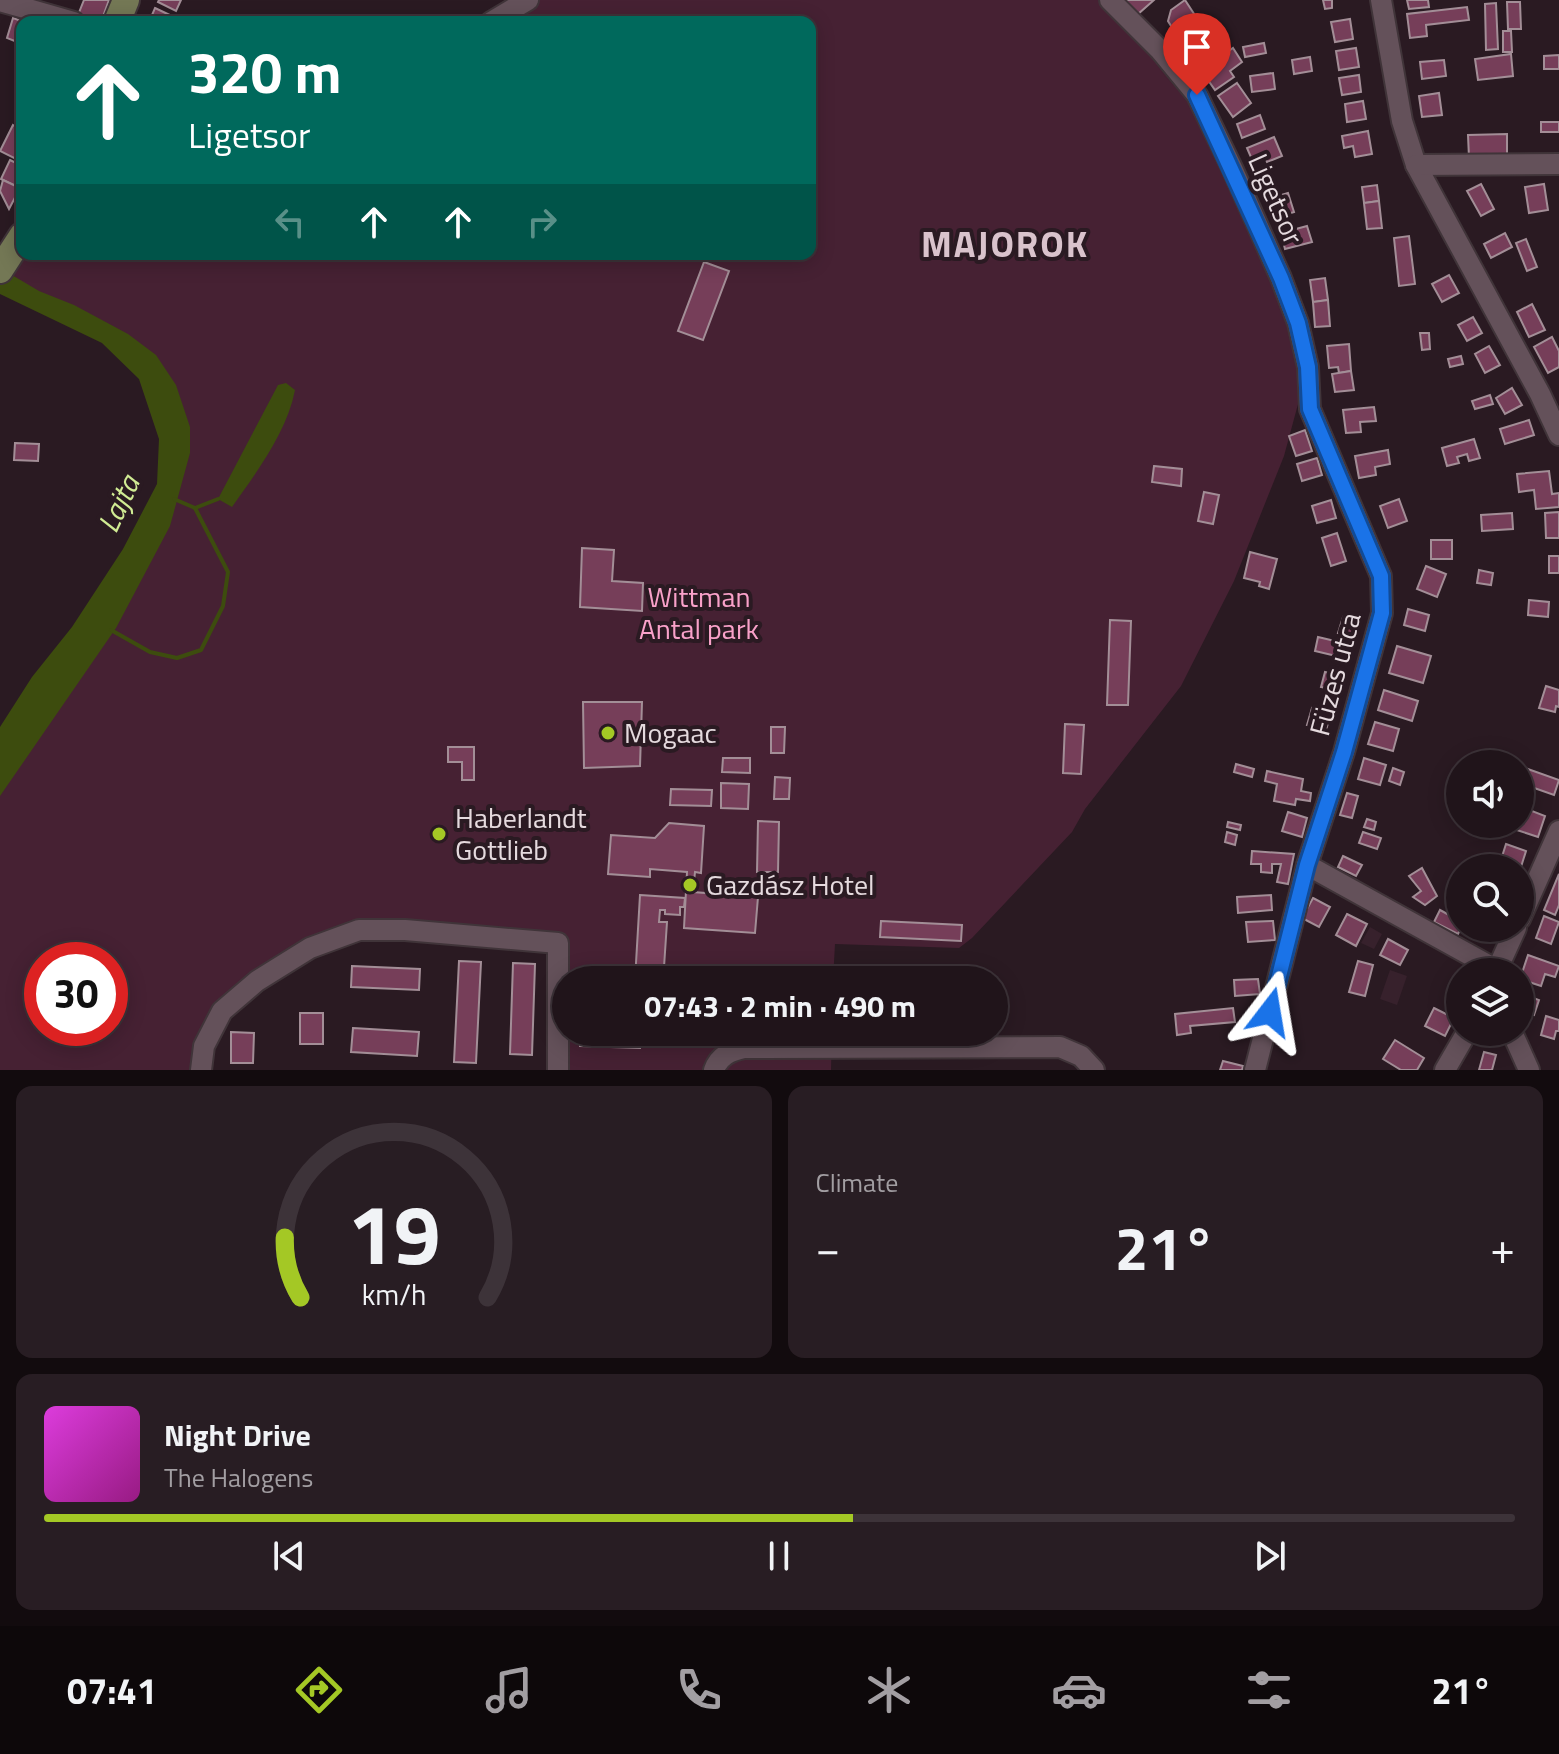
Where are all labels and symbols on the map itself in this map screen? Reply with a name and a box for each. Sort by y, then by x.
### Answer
pin [1163,13,1231,95]
street label: Ligetsor [1237,147,1316,251]
district label: MAJOROK [921,216,1089,271]
water label: Lajta [85,466,152,540]
park label: Wittman Antal park [639,575,759,650]
street label: Füzes utca [1297,607,1372,740]
place label: Mogaac [624,711,717,754]
marker: Mogaac [599,724,617,742]
place label: Haberlandt Gottlieb [455,796,587,871]
marker: Haberlandt Gottlieb [430,825,448,843]
place label: Gazdász Hotel [706,863,875,906]
marker: Gazdász Hotel [681,876,699,894]
speed limit sign: 30 [24,942,128,1046]
position arrow [1228,970,1312,1054]

